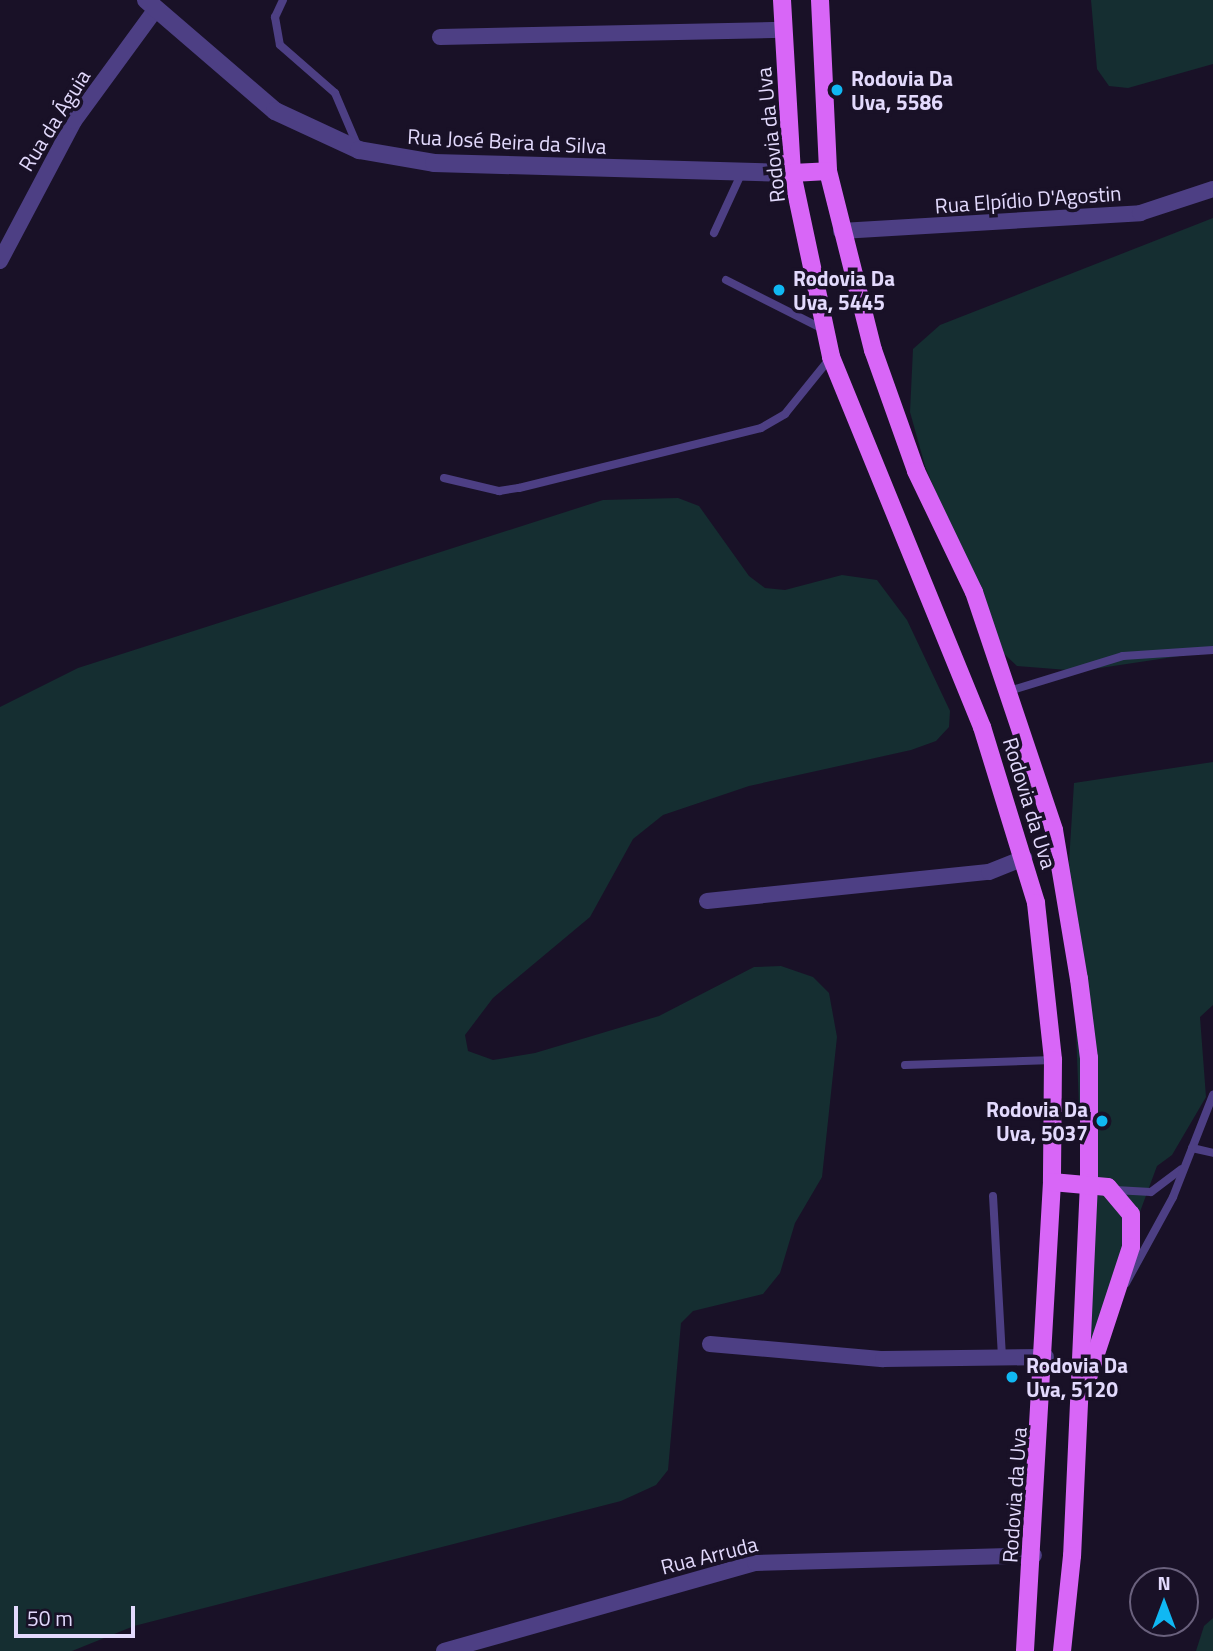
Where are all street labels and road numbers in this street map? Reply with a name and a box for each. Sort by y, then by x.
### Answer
street label: Rua da Águia [13,65,95,175]
street label: Rodovia da Uva [750,66,790,204]
street label: Rua José Beira da Silva [407,123,607,159]
street label: Rua Elpídio D'Agostin [934,180,1122,218]
street label: Rodovia da Uva [998,734,1062,872]
street label: Rodovia da Uva [997,1426,1031,1564]
street label: Rua Arruda [658,1531,760,1579]

